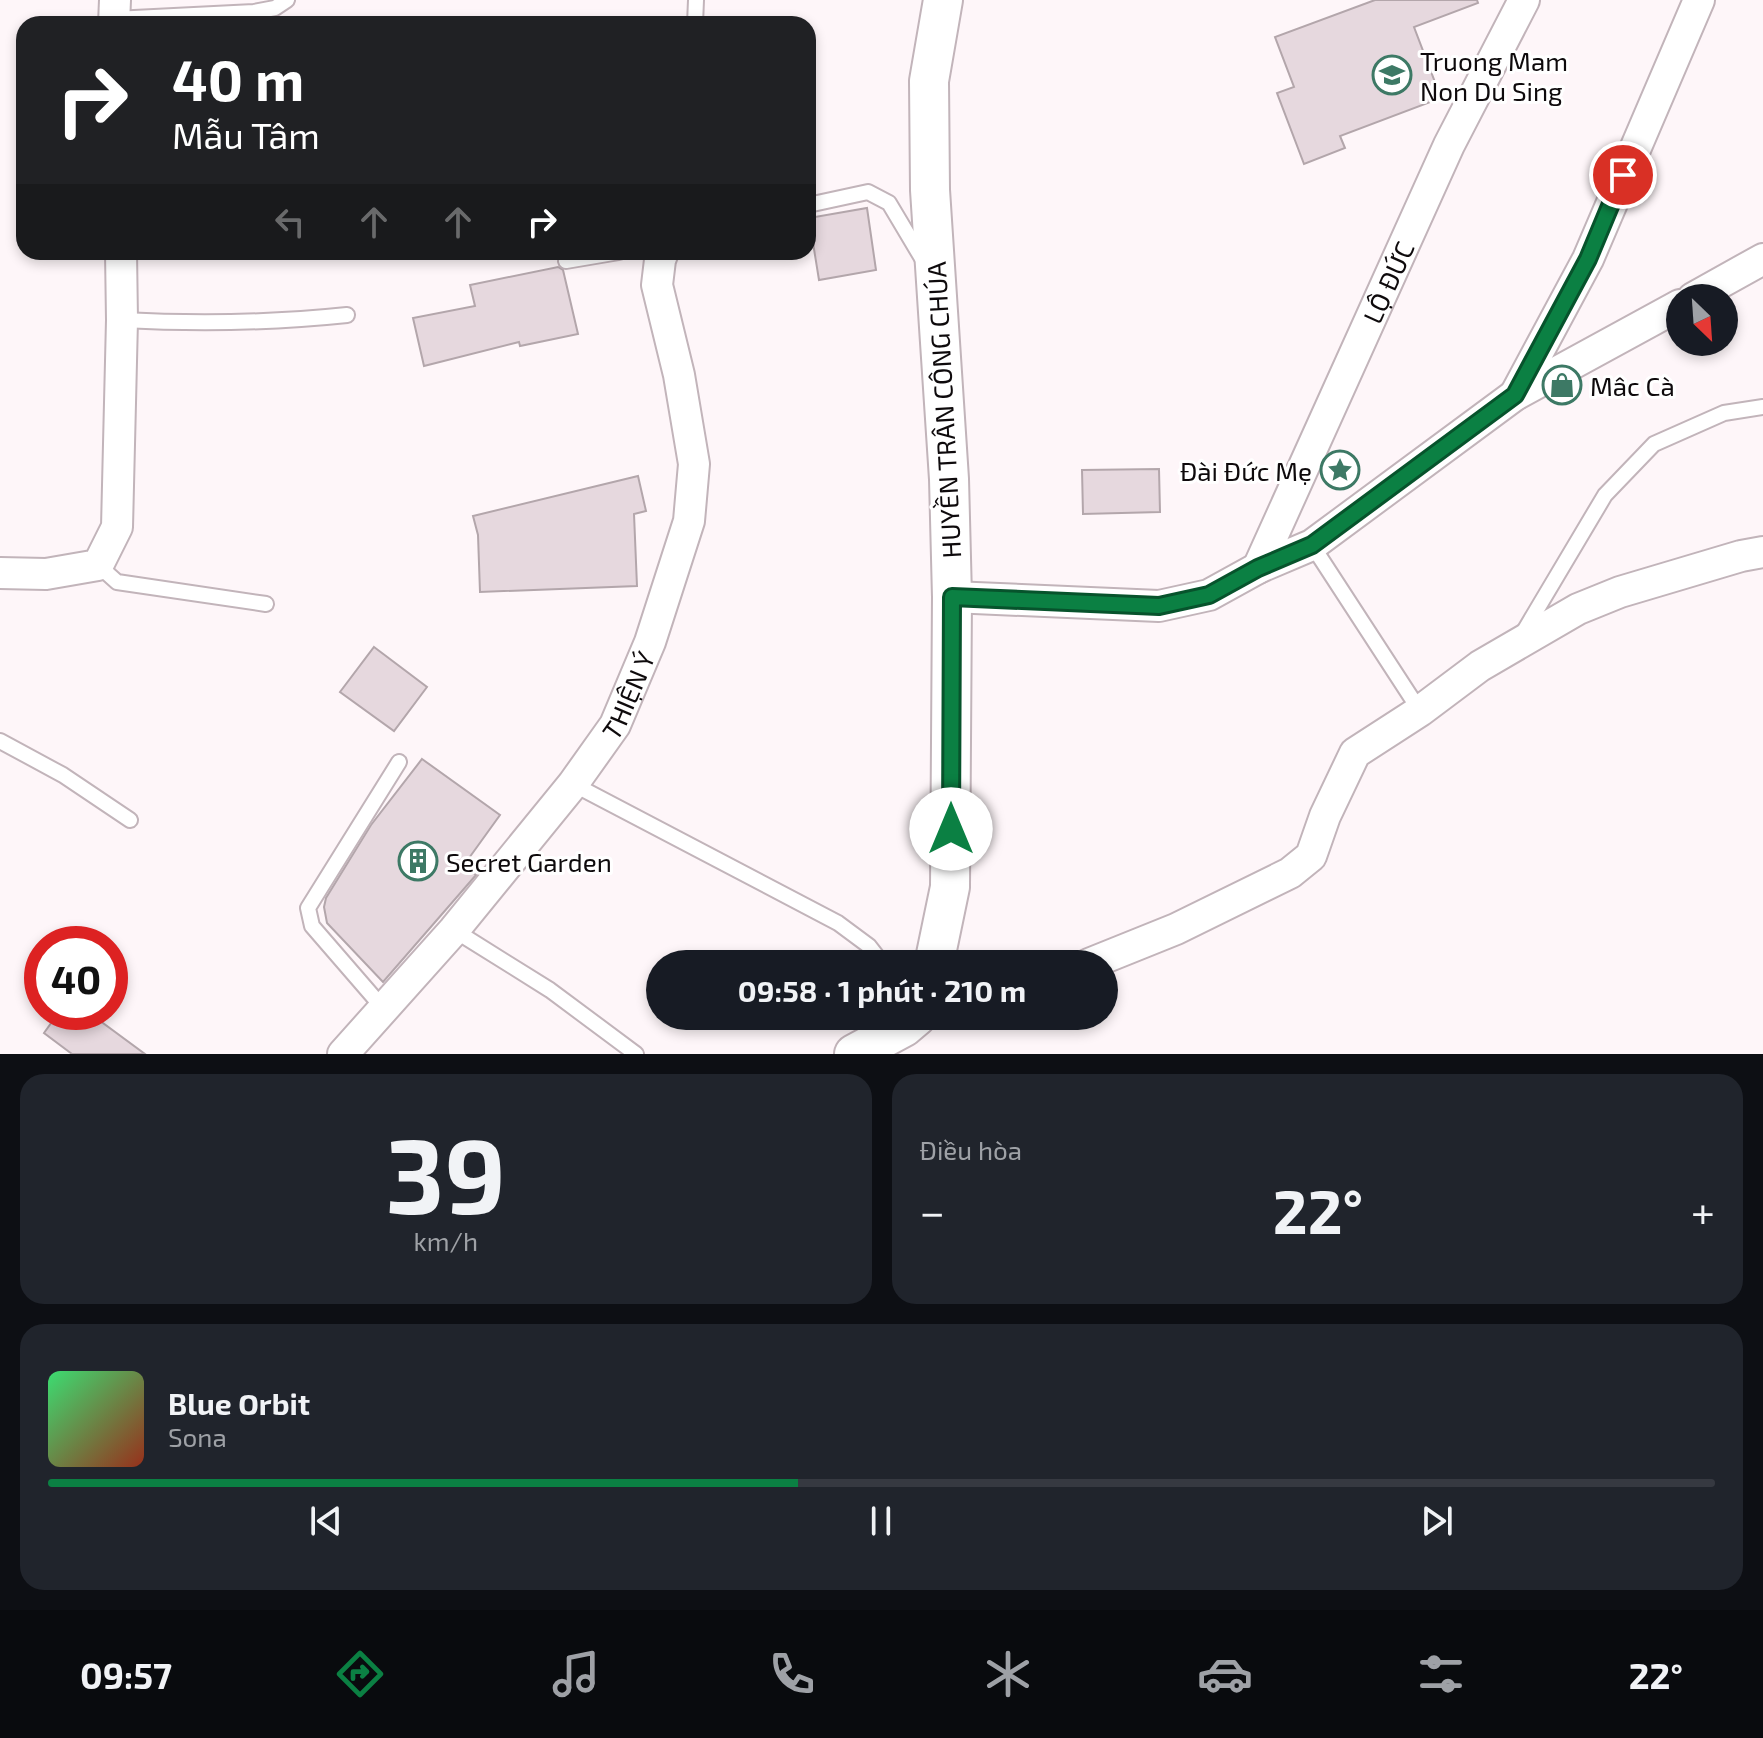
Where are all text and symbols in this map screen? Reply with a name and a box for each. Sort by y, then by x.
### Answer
text: 40 m [172,45,304,112]
place label: Truong Mam Non Du Sing [1420,45,1568,106]
icon: right [40,48,144,152]
school or university icon: Truong Mam Non Du Sing [1371,54,1413,96]
text: Mẫu Tâm [172,113,320,156]
pin [1589,141,1657,209]
icon: arrive [1601,153,1645,197]
icon: left [268,200,312,244]
icon: ahead [352,200,396,244]
icon: ahead [436,200,480,244]
icon: right [520,200,564,244]
street label: LỘ ĐỨC [1355,236,1419,328]
street label: HUYỀN TRÂN CÔNG CHÚA [919,261,966,559]
north arrow [1666,284,1738,356]
map controls [1666,284,1738,356]
shop icon: Mâc Cà [1541,364,1583,406]
place label: Mâc Cà [1590,370,1675,401]
place icon: Đài Đức Mẹ [1319,449,1361,491]
place label: Đài Đức Mẹ [1180,455,1312,486]
street label: THIỆN Ý [595,646,660,745]
position arrow [909,787,993,871]
building icon: Secret Garden [397,840,439,882]
place label: Secret Garden [446,846,612,877]
speed limit sign: 40 [24,926,128,1030]
text: 09:58 · 1 phút · 210 m [738,972,1026,1008]
text: 39 [386,1110,506,1235]
text: Điều hòa [920,1134,1022,1165]
text: 22° [1273,1174,1363,1246]
text: − [920,1184,945,1237]
text: + [1691,1184,1715,1237]
text: km/h [413,1225,478,1256]
text: Blue Orbit [168,1385,310,1421]
text: Sona [168,1421,227,1452]
icon: previous [304,1499,348,1543]
icon: pause [859,1499,903,1543]
icon: next [1415,1499,1459,1543]
icon: directions [332,1646,388,1702]
icon: music [548,1646,604,1702]
icon: phone [764,1646,820,1702]
icon: climate [980,1646,1036,1702]
icon: car [1197,1646,1253,1702]
icon: filters [1413,1646,1469,1702]
text: 09:57 [80,1653,172,1696]
text: 22° [1629,1653,1683,1696]

